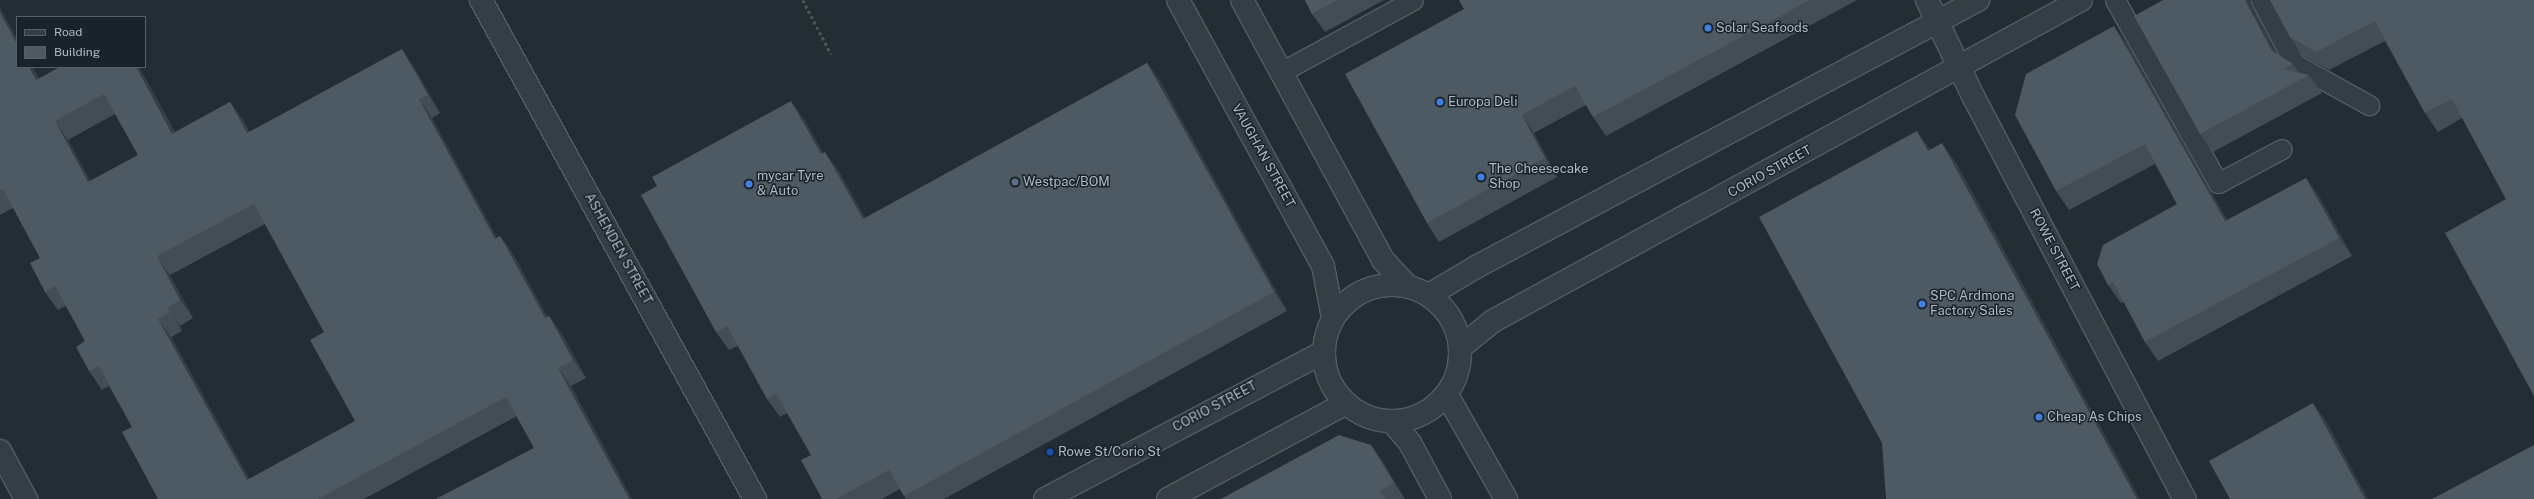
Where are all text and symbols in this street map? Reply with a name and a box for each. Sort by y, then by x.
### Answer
legend [16,16,146,68]
place label: Solar Seafoods [1716,20,1808,36]
marker: Solar Seafoods [1703,23,1713,33]
text: Road [54,25,82,39]
text: Building [54,45,100,59]
place label: Europa Deli [1448,94,1517,110]
marker: Europa Deli [1435,97,1445,107]
street label: VAUGHAN STREET [1228,101,1298,211]
street label: CORIO STREET [1726,143,1814,201]
place label: The Cheesecake Shop [1489,162,1588,193]
place label: mycar Tyre & Auto [757,169,824,200]
marker: The Cheesecake Shop [1476,172,1486,182]
place label: Westpac/BOM [1023,174,1110,190]
marker: Westpac/BOM [1010,177,1020,187]
marker: mycar Tyre & Auto [744,179,754,189]
street label: ASHENDEN STREET [581,191,655,307]
street label: ROWE STREET [2026,206,2082,294]
place label: SPC Ardmona Factory Sales [1930,289,2014,320]
marker: SPC Ardmona Factory Sales [1917,299,1927,309]
street label: CORIO STREET [1170,378,1260,436]
place label: Cheap As Chips [2047,409,2142,425]
marker: Cheap As Chips [2034,412,2044,422]
place label: Rowe St/Corio St [1058,444,1161,460]
marker: Rowe St/Corio St [1045,447,1055,457]

